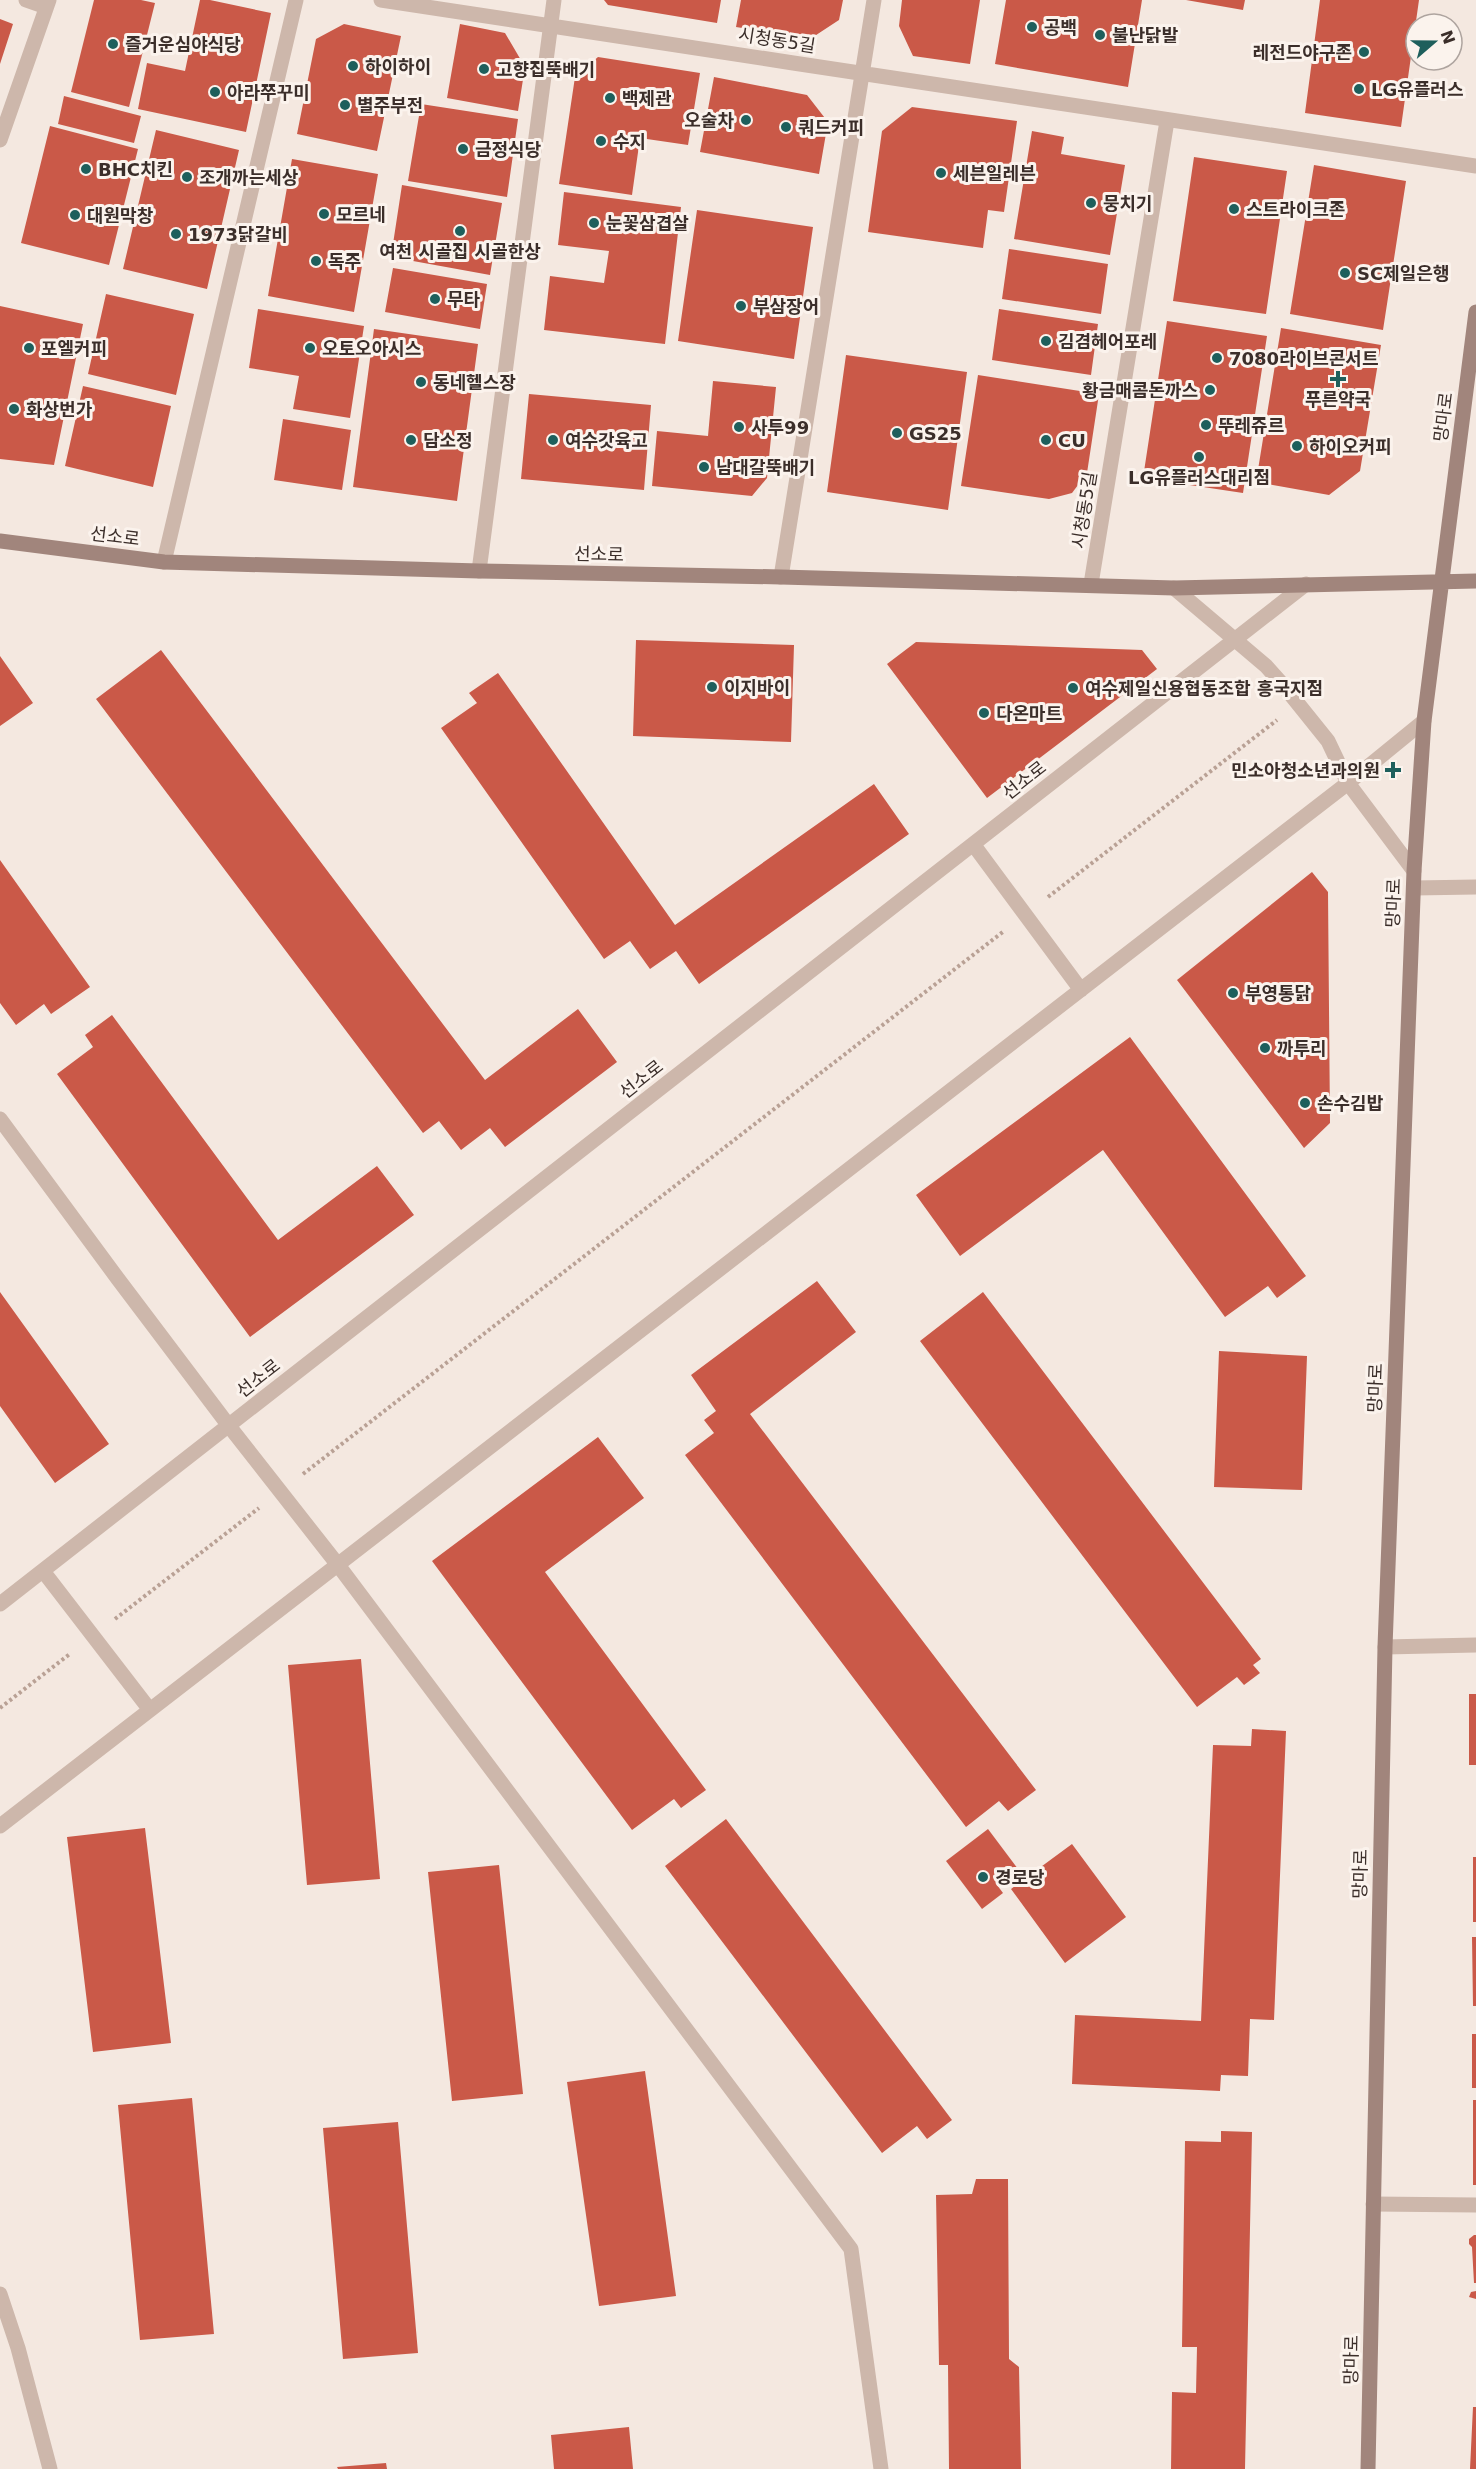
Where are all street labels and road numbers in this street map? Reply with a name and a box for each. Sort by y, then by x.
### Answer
street label: 시청동5길 [737,24,817,56]
street label: 망마로 [1430,391,1456,443]
street label: 시청동5길 [1068,470,1100,550]
street label: 선소로 [89,523,141,549]
street label: 선소로 [574,543,624,565]
street label: 선소로 [998,756,1050,804]
street label: 망마로 [1382,878,1404,928]
street label: 선소로 [615,1055,667,1103]
street label: 선소로 [232,1354,284,1402]
street label: 망마로 [1364,1363,1386,1413]
street label: 망마로 [1349,1849,1371,1899]
street label: 망마로 [1340,2335,1362,2385]

